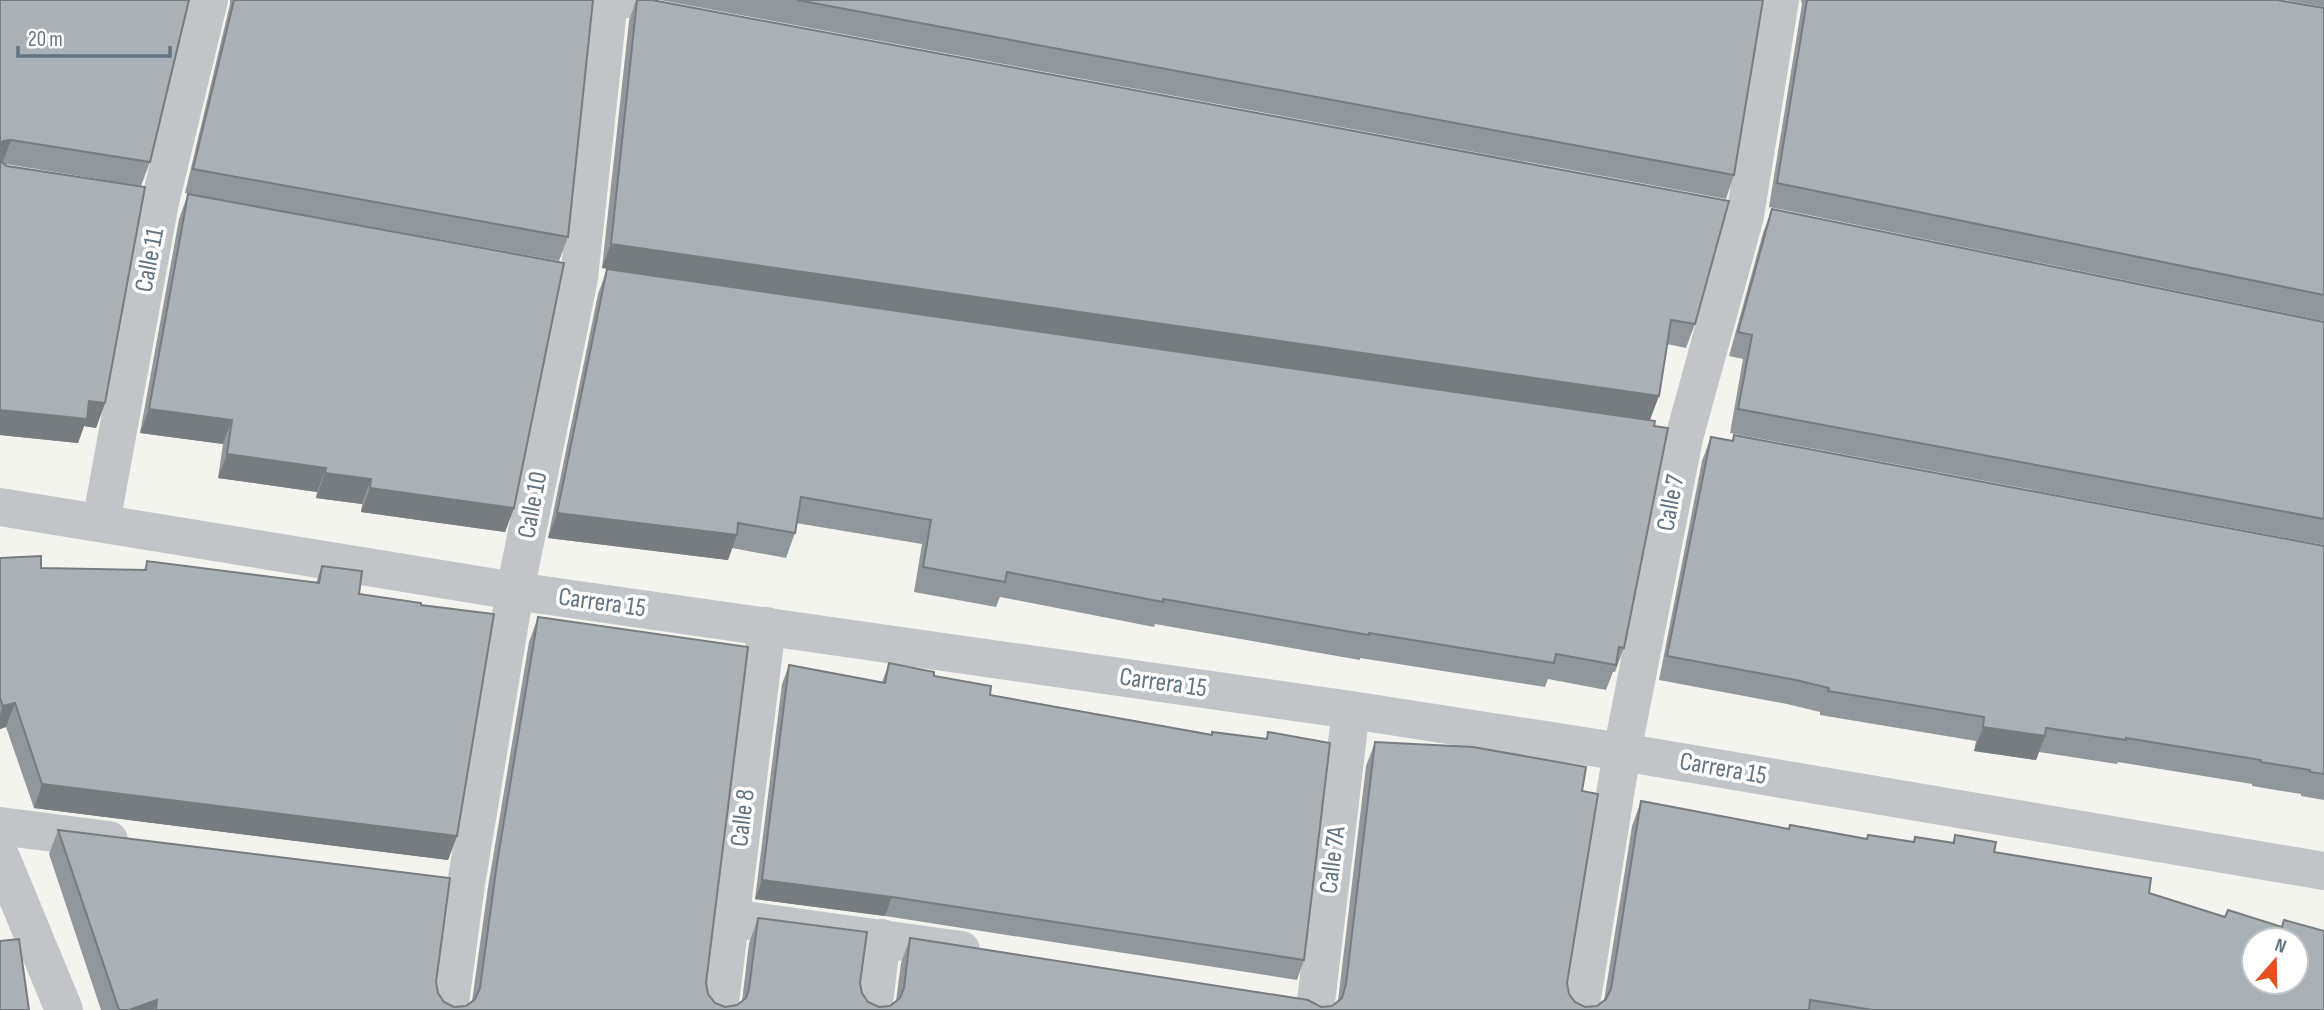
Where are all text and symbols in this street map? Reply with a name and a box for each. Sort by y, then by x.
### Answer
scale bar [18,14,170,58]
text: 20 m [28,27,63,52]
street label: Calle 11 [129,225,171,295]
street label: Calle 10 [511,469,555,541]
street label: Calle 7 [1650,472,1692,534]
street label: Carrera 15 [556,582,648,624]
street label: Carrera 15 [1117,662,1209,704]
street label: Carrera 15 [1677,746,1769,792]
street label: Calle 8 [724,787,762,849]
street label: Calle 7A [1314,824,1353,895]
north arrow [2240,926,2310,996]
text: N [2272,934,2289,959]

